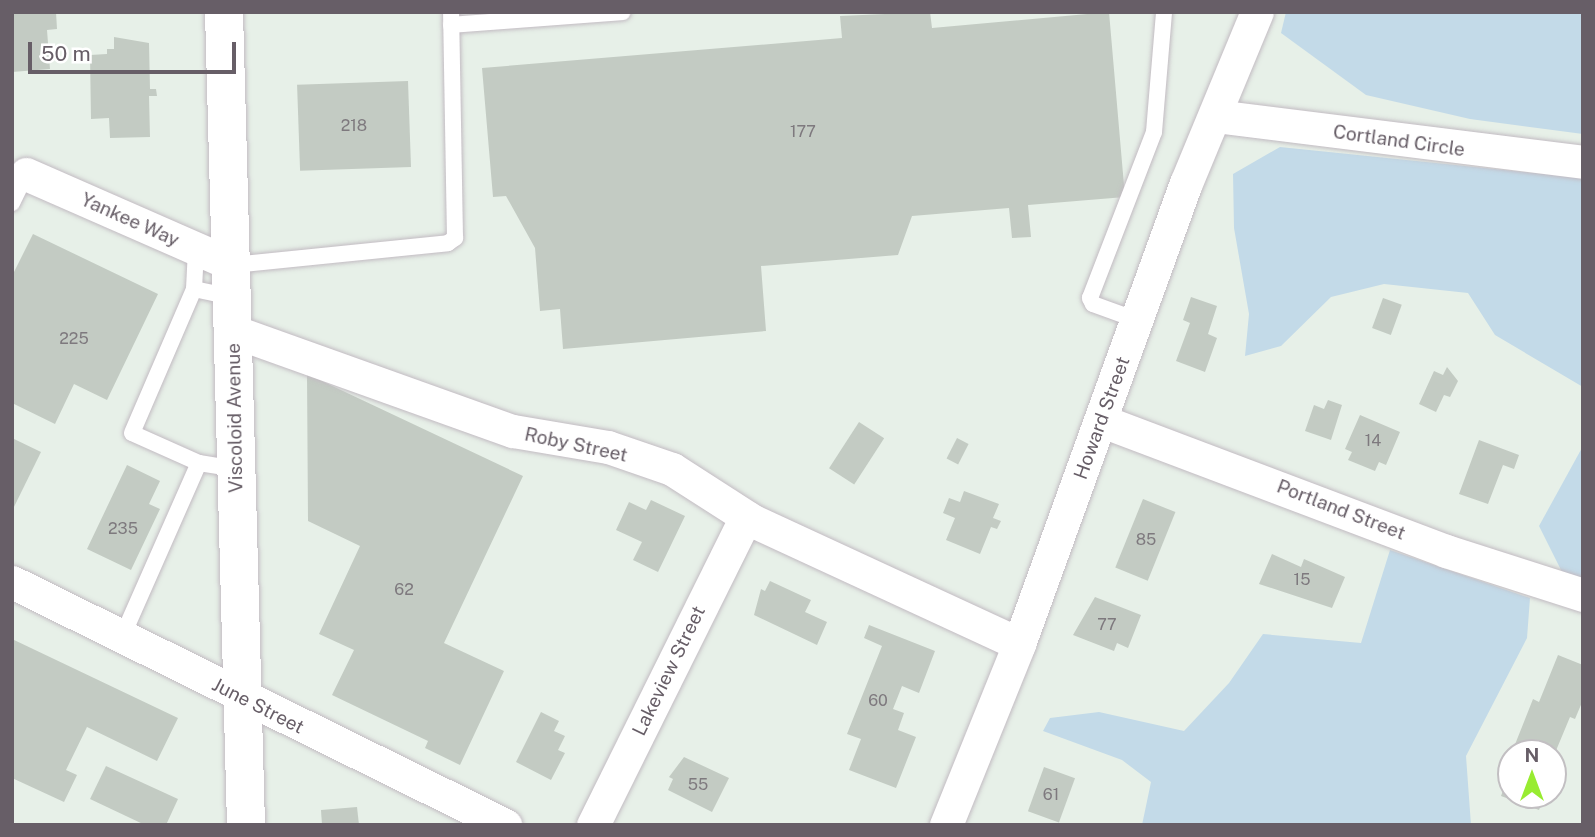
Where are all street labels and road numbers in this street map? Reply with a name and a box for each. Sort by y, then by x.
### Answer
street label: Cortland Circle [1332,120,1466,162]
street label: Yankee Way [77,188,183,252]
street label: Viscoloid Avenue [222,343,248,493]
street label: Howard Street [1069,354,1135,482]
street label: Roby Street [522,423,630,467]
street label: Portland Street [1274,475,1408,545]
street label: Lakeview Street [628,602,710,740]
street label: June Street [208,673,308,739]

